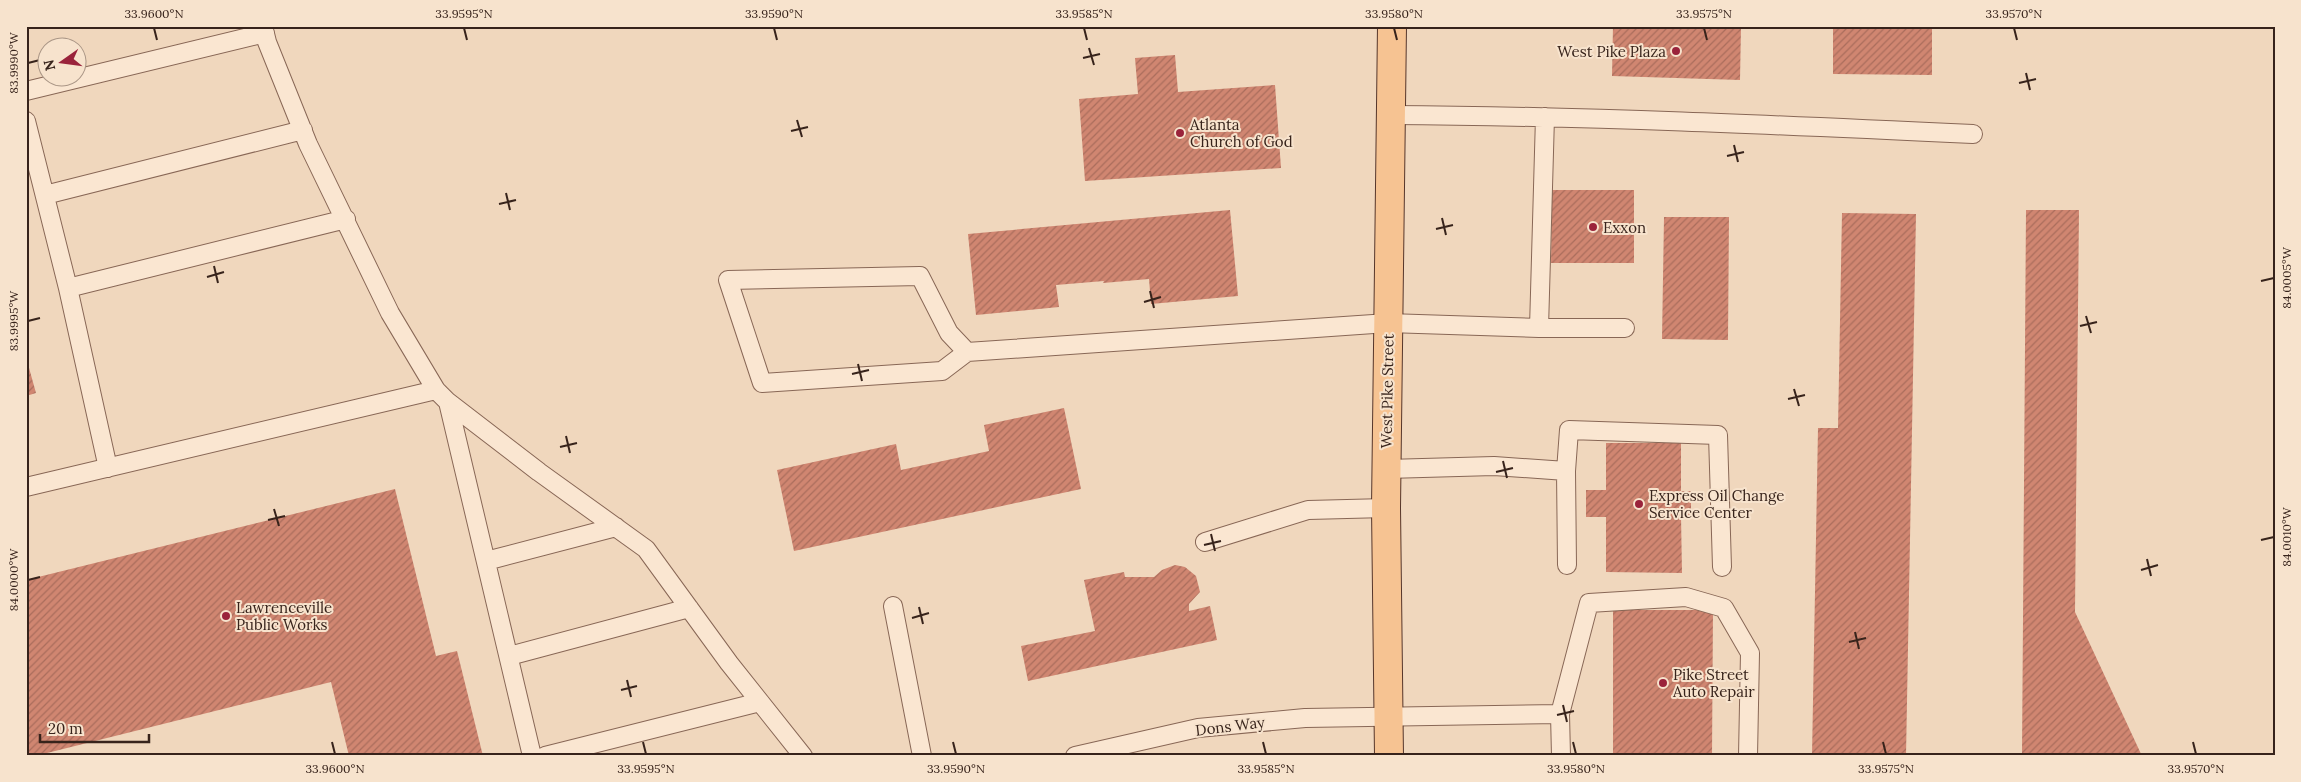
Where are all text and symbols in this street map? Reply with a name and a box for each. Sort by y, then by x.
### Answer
text: 33.9600°N [124,6,184,21]
text: 33.9595°N [435,6,493,21]
text: 33.9590°N [745,6,803,21]
text: 33.9585°N [1055,6,1113,21]
text: 33.9580°N [1365,6,1423,21]
text: 33.9575°N [1676,6,1732,21]
text: 33.9570°N [1986,6,2042,21]
text: 83.9990°W [6,31,21,94]
north arrow [38,38,88,88]
place label: West Pike Plaza [1557,42,1666,61]
marker: West Pike Plaza [1670,45,1682,57]
text: N [39,58,59,73]
place label: Atlanta Church of God [1189,115,1293,151]
marker: Atlanta Church of God [1174,127,1186,139]
place label: Exxon [1603,218,1646,237]
marker: Exxon [1587,221,1599,233]
text: 84.0005°W [2279,246,2294,309]
text: 83.9995°W [6,290,21,351]
street label: West Pike Street [1376,333,1398,449]
place label: Express Oil Change Service Center [1649,486,1784,522]
marker: Express Oil Change Service Center [1633,498,1645,510]
text: 84.0010°W [2279,506,2294,567]
text: 84.0000°W [6,548,21,611]
place label: Lawrenceville Public Works [236,598,332,634]
marker: Lawrenceville Public Works [220,610,232,622]
place label: Pike Street Auto Repair [1672,665,1755,701]
marker: Pike Street Auto Repair [1657,677,1669,689]
scale bar [40,712,149,744]
street label: Dons Way [1194,712,1266,740]
text: 20 m [48,719,83,738]
text: 33.9600°N [305,761,365,776]
text: 33.9595°N [617,761,675,776]
text: 33.9590°N [927,761,985,776]
text: 33.9585°N [1237,761,1295,776]
text: 33.9580°N [1547,761,1605,776]
text: 33.9575°N [1858,761,1914,776]
text: 33.9570°N [2168,761,2224,776]

